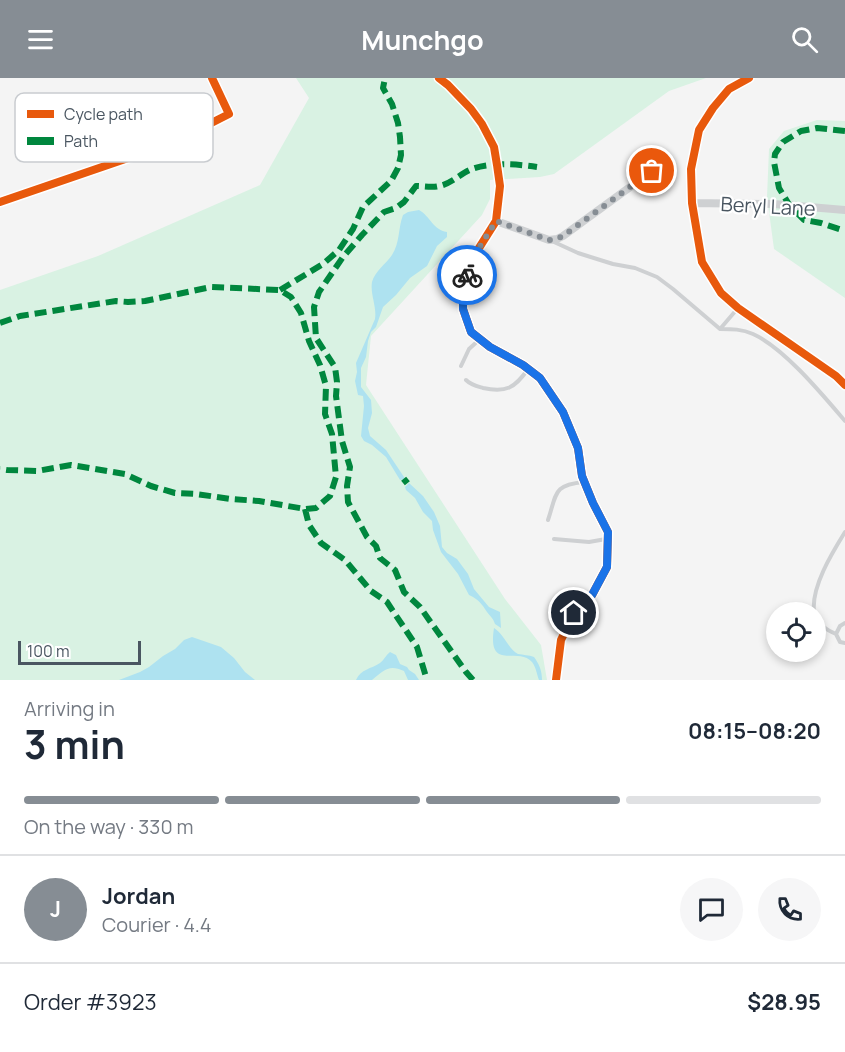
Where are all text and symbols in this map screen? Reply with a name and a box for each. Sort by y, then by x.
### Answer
text: Munchgo [361,21,484,58]
icon: menu [24,23,57,56]
icon: search [788,23,821,56]
legend [15,93,213,162]
text: Cycle path [64,103,143,125]
text: Path [64,130,98,152]
pin [626,145,677,196]
icon: bag [635,154,668,187]
street label: Beryl Lane [720,190,816,222]
courier [437,245,497,305]
icon: bike [451,259,484,292]
pin [548,587,599,638]
icon: home [557,596,590,629]
map controls [766,602,826,662]
button: locate [766,602,826,662]
scale bar [18,638,141,666]
text: 100 m [27,640,70,662]
text: Arriving in [24,695,115,722]
text: 08:15–08:20 [688,716,821,746]
text: 3 min [24,717,125,771]
text: On the way · 330 m [24,813,194,840]
button: chat [680,878,743,941]
button: phone [758,878,821,941]
text: Jordan [102,881,175,911]
text: J [50,894,61,924]
text: Courier · 4.4 [102,911,212,938]
text: Order #3923 [24,987,157,1017]
text: $28.95 [747,987,821,1017]

